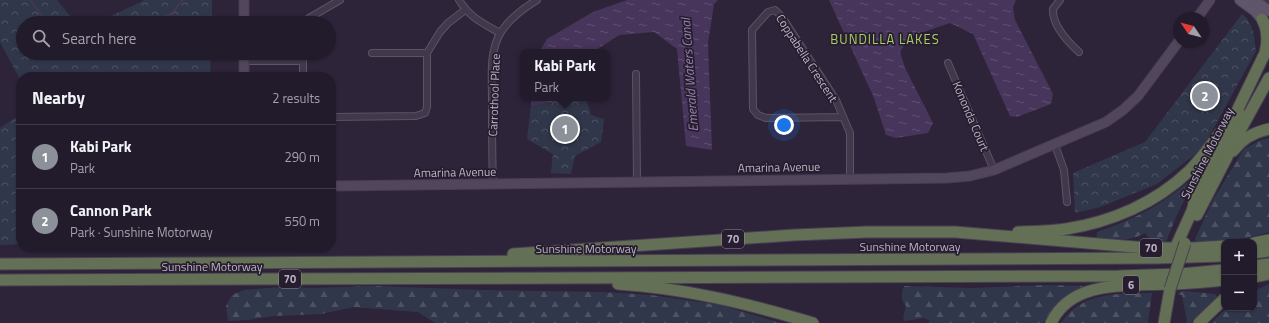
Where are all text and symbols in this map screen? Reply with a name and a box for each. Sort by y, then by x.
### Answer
street label: Coppabella Crescent [771,10,843,107]
north arrow [1173,12,1209,48]
water label: Emerald Waters Canal [675,15,703,132]
search box [16,16,336,60]
icon: search [30,27,52,49]
text: Search here [62,27,136,50]
district label: BUNDILLA LAKES [830,29,940,49]
popup [520,49,610,101]
street label: Carrothool Place [483,53,505,137]
text: Kabi Park [534,54,596,77]
text: Park [534,77,559,97]
street label: Kononda Court [948,78,995,155]
pin: 2 [1192,81,1218,111]
text: Nearby [32,85,85,111]
text: 2 results [272,88,320,108]
street label: Sunshine Motorway [1176,104,1238,202]
pin: 1 [552,114,578,144]
your location [774,115,794,135]
text: Kabi Park [70,135,132,158]
text: 1 [41,147,49,167]
text: 290 m [284,147,320,167]
street label: Amarina Avenue [738,157,820,177]
text: Park [70,158,95,178]
street label: Amarina Avenue [414,162,496,182]
text: Cannon Park [70,199,152,222]
text: 2 [41,211,49,231]
text: 550 m [284,211,320,231]
text: Park · Sunshine Motorway [70,222,213,242]
road number: 70 [722,230,744,248]
street label: Sunshine Motorway [860,237,961,256]
street label: Sunshine Motorway [536,239,637,258]
road number: 70 [1140,239,1162,257]
map controls [1221,239,1257,311]
button: + [1221,239,1257,275]
street label: Sunshine Motorway [162,257,263,276]
road number: 70 [279,270,301,288]
button: − [1221,275,1257,311]
road number: 6 [1123,276,1139,294]

